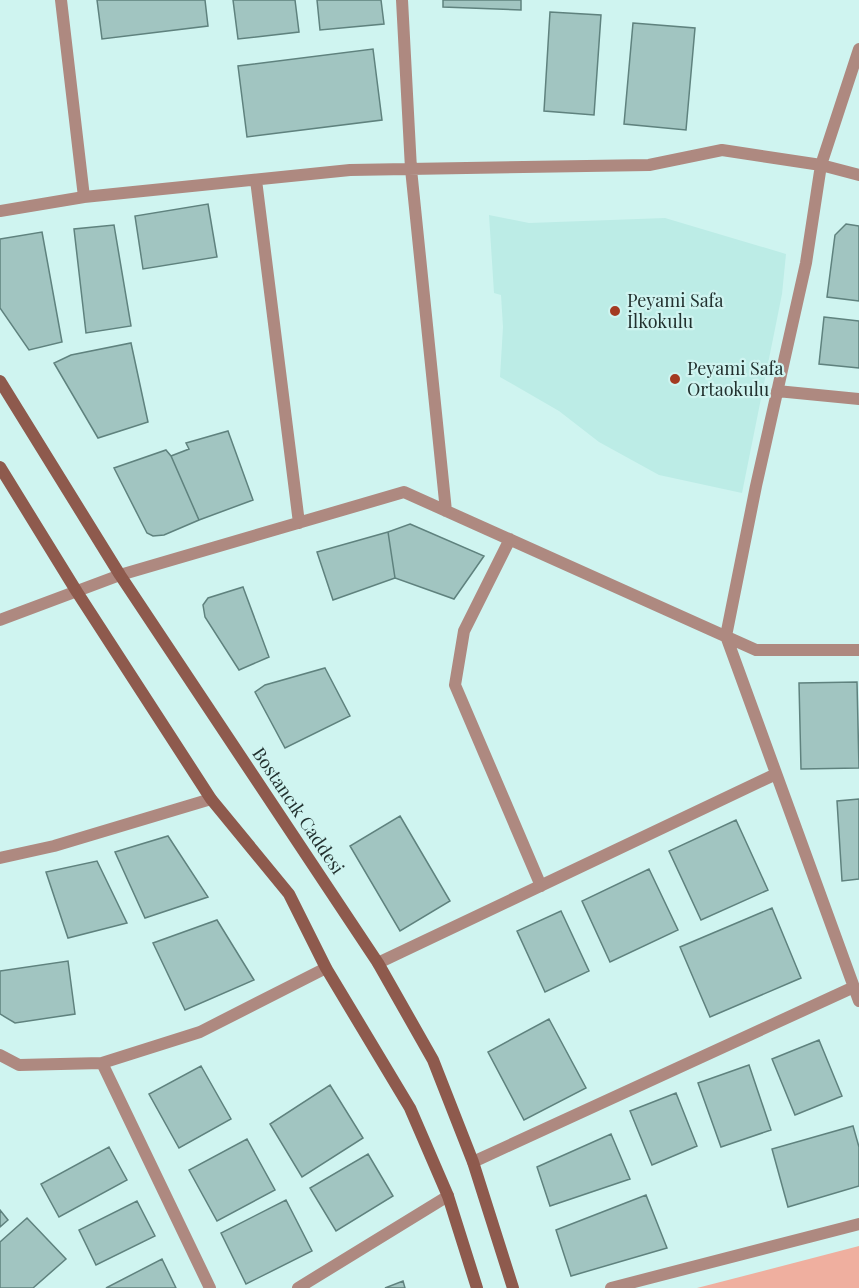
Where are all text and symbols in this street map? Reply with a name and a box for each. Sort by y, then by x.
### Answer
place label: Peyami Safa İlkokulu [627,288,724,333]
marker: Peyami Safa İlkokulu [608,304,622,318]
place label: Peyami Safa Ortaokulu [687,356,784,401]
marker: Peyami Safa Ortaokulu [668,372,682,386]
street label: Bostancık Caddesi [247,742,350,879]

